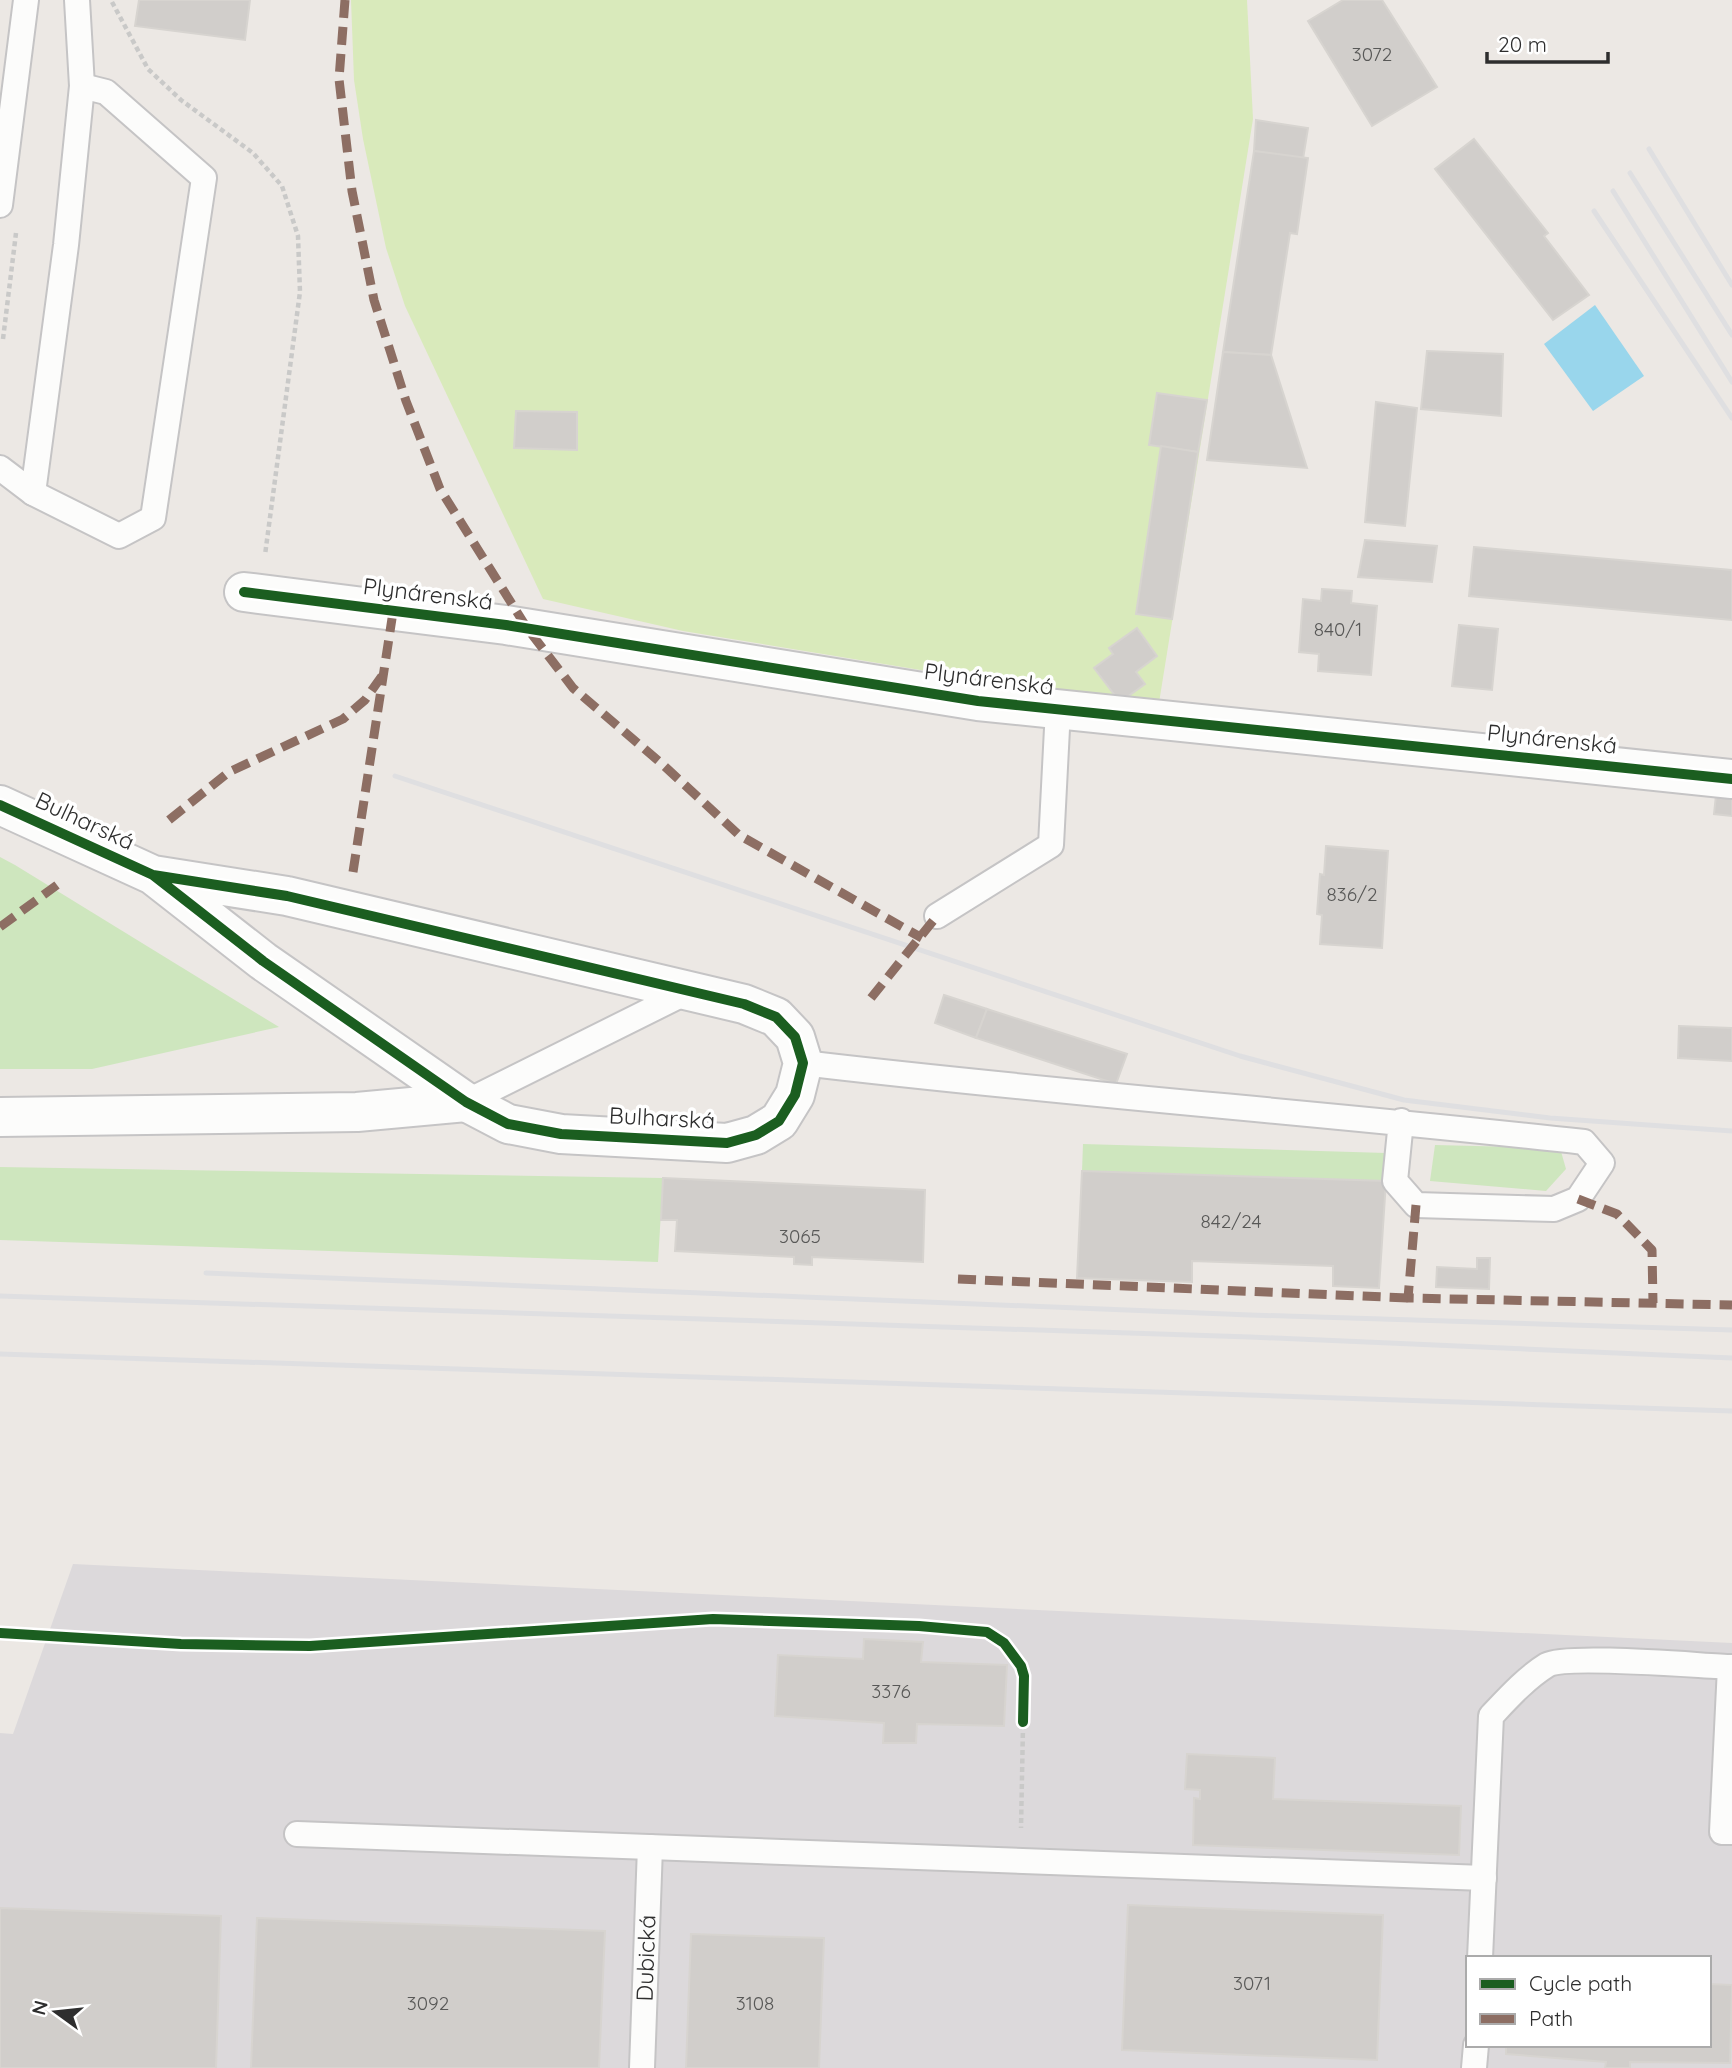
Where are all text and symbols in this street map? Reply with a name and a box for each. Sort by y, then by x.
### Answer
scale bar [1487,21,1608,65]
text: 20 m [1498,31,1547,57]
house number: 3072 [1352,42,1392,66]
street label: Plynárenská [362,571,495,616]
house number: 840/1 [1314,617,1362,641]
street label: Plynárenská [923,656,1056,701]
street label: Plynárenská [1486,717,1618,760]
street label: Bulharská [31,785,139,856]
house number: 836/2 [1327,882,1377,906]
street label: Bulharská [608,1100,716,1135]
house number: 842/24 [1201,1209,1261,1233]
house number: 3065 [779,1224,821,1248]
house number: 3376 [871,1679,911,1703]
street label: Dubická [629,1914,662,2002]
legend [1466,1956,1711,2047]
text: Cycle path [1529,1970,1632,1996]
house number: 3071 [1233,1971,1271,1995]
north arrow [21,1977,91,2047]
house number: 3092 [407,1991,449,2015]
house number: 3108 [736,1991,774,2015]
text: N [26,1998,53,2017]
text: Path [1529,2005,1573,2031]

